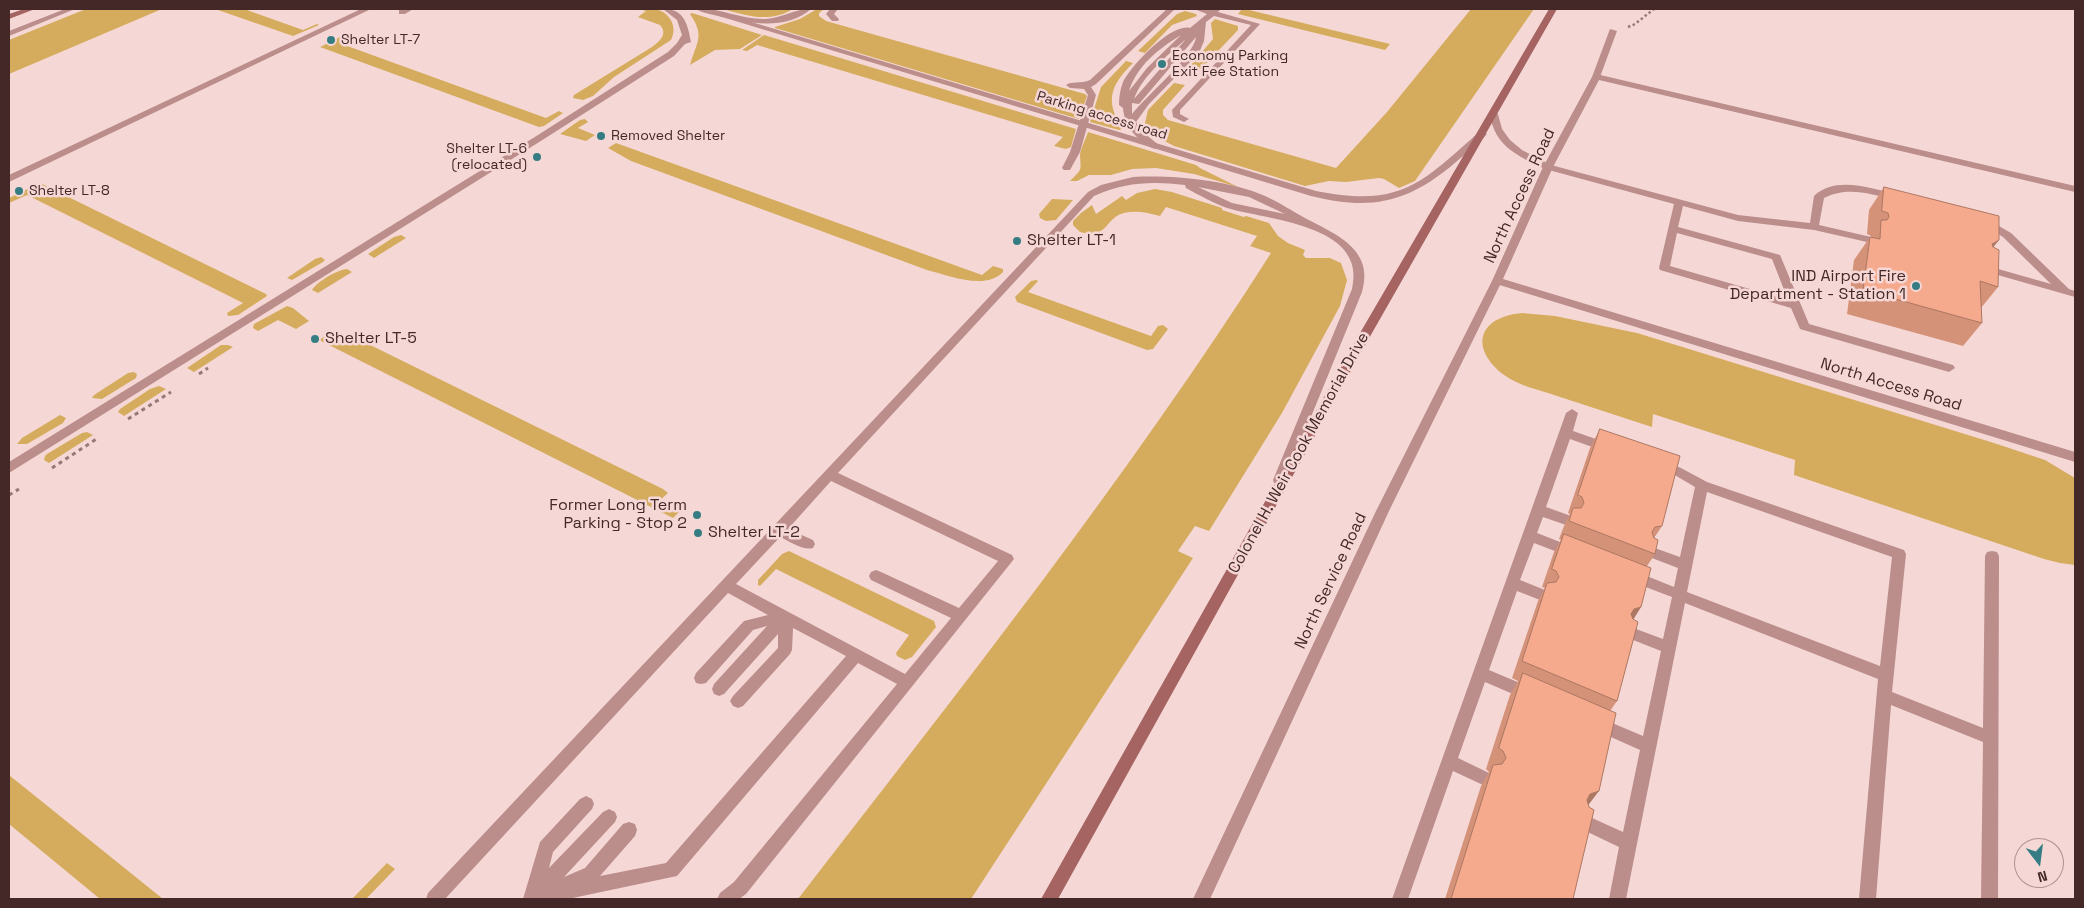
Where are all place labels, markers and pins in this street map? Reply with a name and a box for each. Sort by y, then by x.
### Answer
place label: Shelter LT-7 [341,32,420,48]
marker: Shelter LT-7 [325,34,337,46]
place label: Economy Parking Exit Fee Station [1172,48,1288,80]
marker: Economy Parking Exit Fee Station [1156,58,1168,70]
place label: Removed Shelter [611,128,725,144]
marker: Removed Shelter [595,130,607,142]
place label: Shelter LT-6 (relocated) [446,141,527,174]
marker: Shelter LT-6 (relocated) [531,151,543,163]
place label: Shelter LT-8 [29,183,110,199]
marker: Shelter LT-8 [13,185,25,197]
place label: Shelter LT-1 [1027,231,1116,251]
marker: Shelter LT-1 [1011,235,1023,247]
place label: IND Airport Fire Department - Station 1 [1730,267,1906,305]
marker: IND Airport Fire Department - Station 1 [1910,280,1922,292]
place label: Shelter LT-5 [325,329,417,349]
marker: Shelter LT-5 [309,333,321,345]
place label: Former Long Term Parking - Stop 2 [549,496,687,534]
marker: Former Long Term Parking - Stop 2 [691,509,703,521]
place label: Shelter LT-2 [708,523,800,543]
marker: Shelter LT-2 [692,527,704,539]

